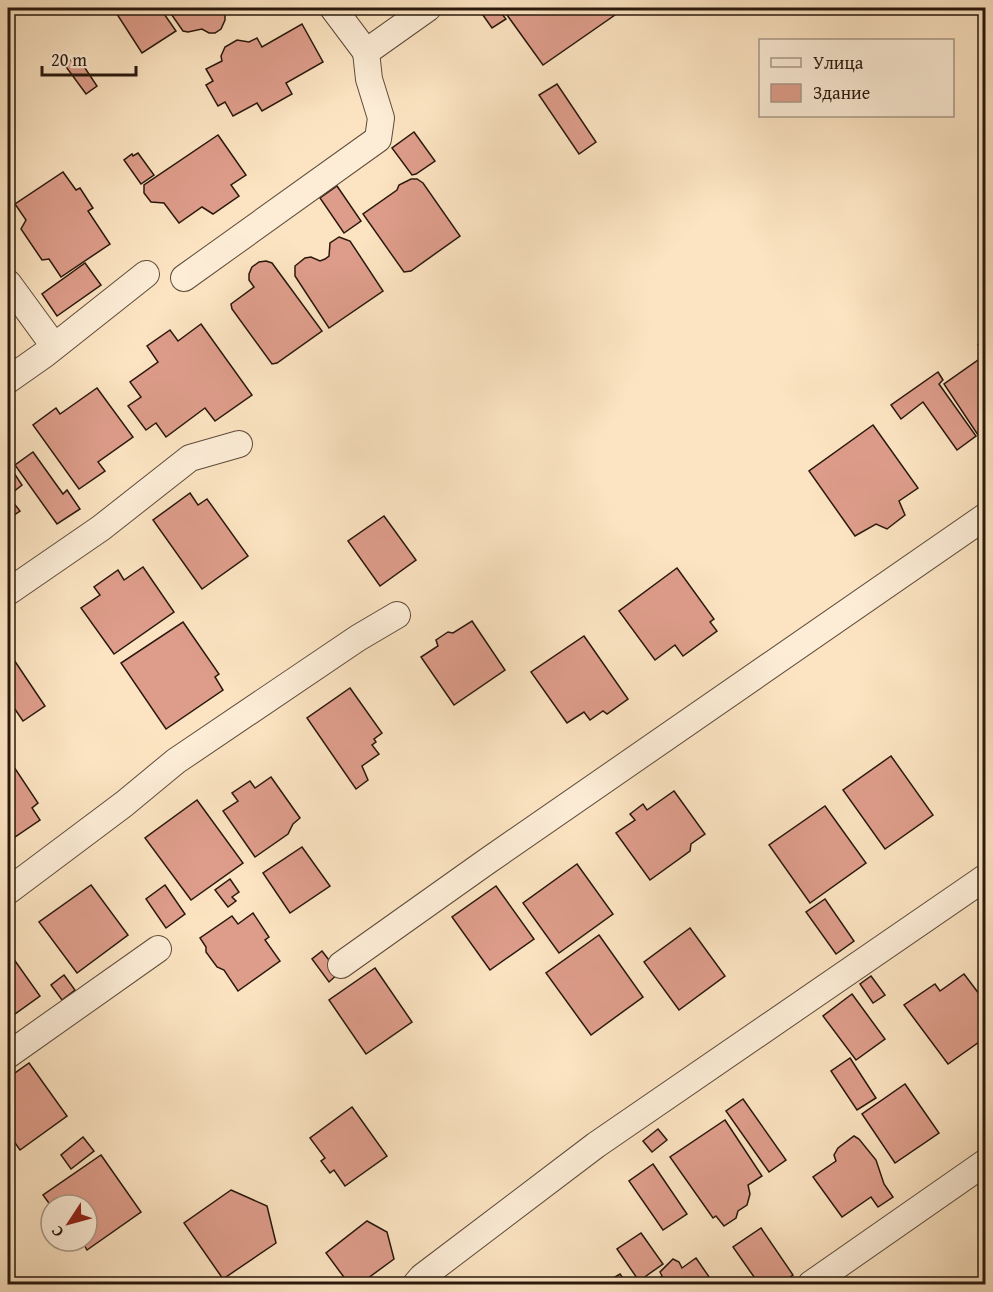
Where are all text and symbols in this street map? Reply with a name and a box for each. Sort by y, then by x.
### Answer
scale bar [42,39,136,77]
legend [759,39,954,117]
text: 20 m [51,46,87,73]
text: Улица [813,49,864,76]
text: Здание [813,79,870,106]
north arrow [39,1193,99,1253]
text: С [44,1221,69,1243]

